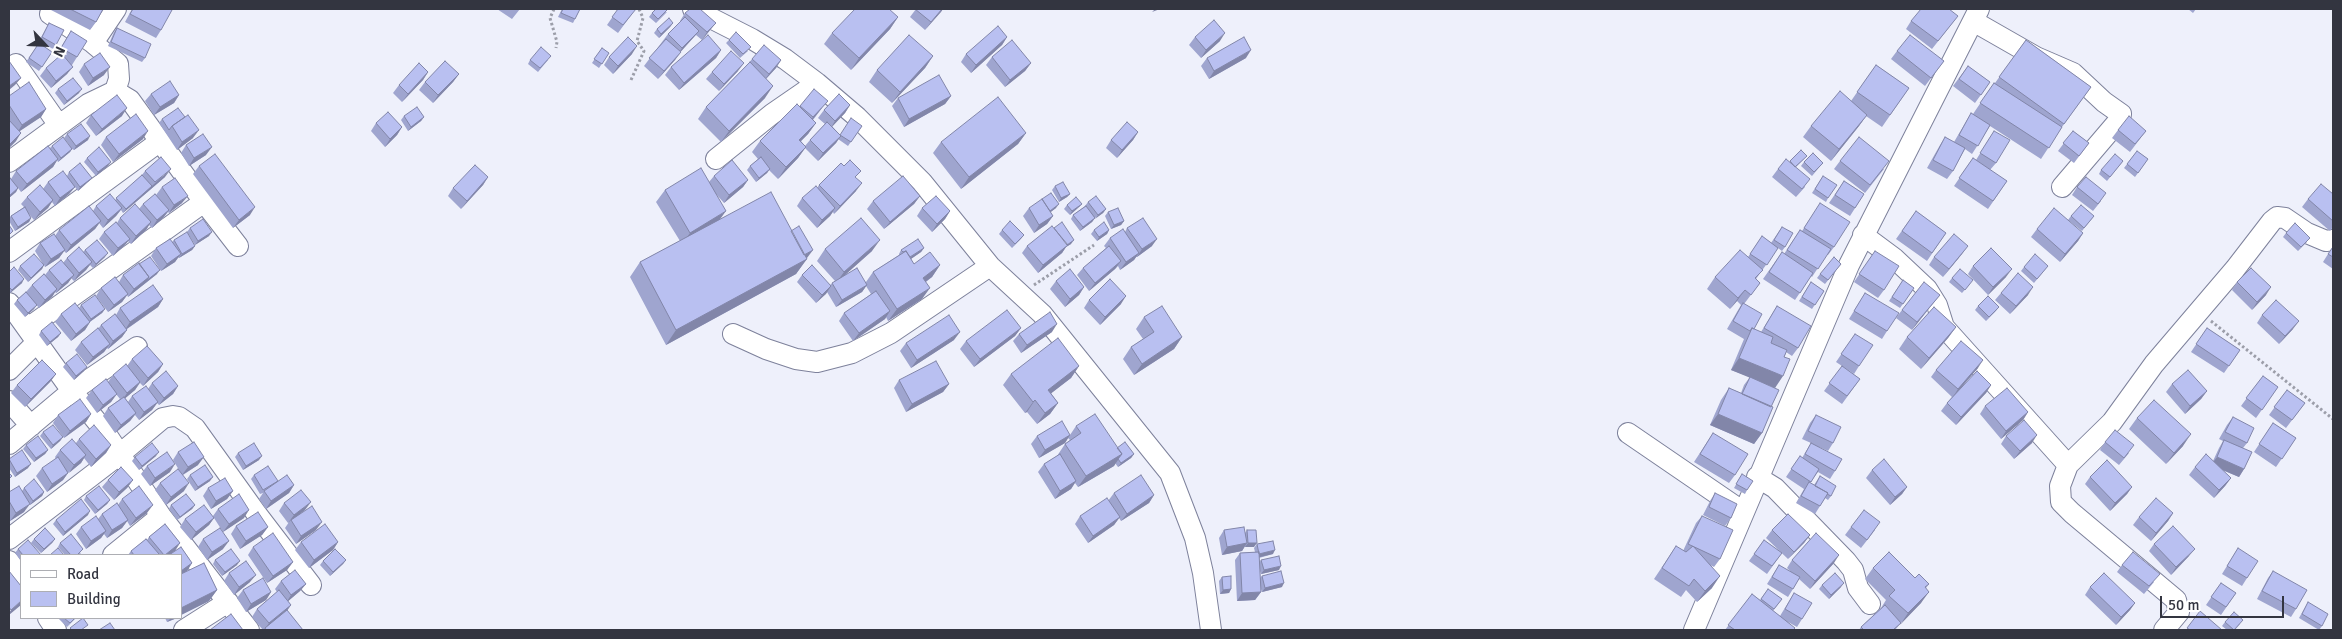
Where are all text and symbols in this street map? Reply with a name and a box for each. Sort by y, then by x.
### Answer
north arrow [20,20,70,70]
text: N [49,44,69,60]
legend [20,554,182,619]
text: Road [67,565,99,583]
scale bar [2162,586,2286,618]
text: Building [67,590,121,608]
text: 50 m [2168,596,2199,614]

